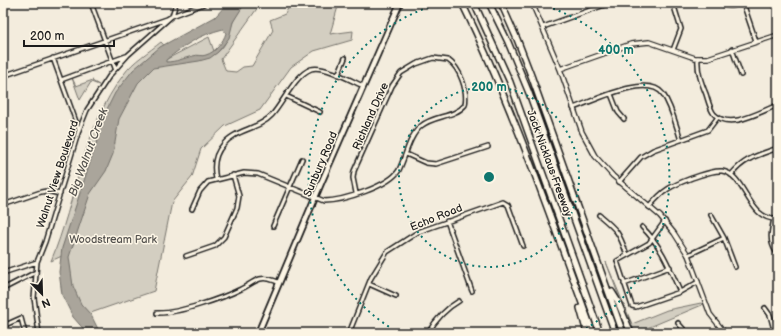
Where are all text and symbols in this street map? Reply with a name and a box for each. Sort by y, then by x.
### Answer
scale bar [24,22,114,48]
text: 200 m [30,29,64,44]
text: 400 m [598,43,634,58]
street label: Richland Drive [350,80,391,152]
text: 200 m [471,80,507,95]
water label: Big Walnut Creek [66,105,112,198]
street label: Jack Nicklaus Freeway [524,108,575,219]
street label: Walnut View Boulevard [34,119,81,230]
street label: Sunbury Road [301,130,340,199]
centre of rings [482,170,496,184]
street label: Echo Road [408,201,464,234]
park label: Woodstream Park [69,233,157,246]
north arrow [22,274,62,314]
text: N [39,295,52,310]

